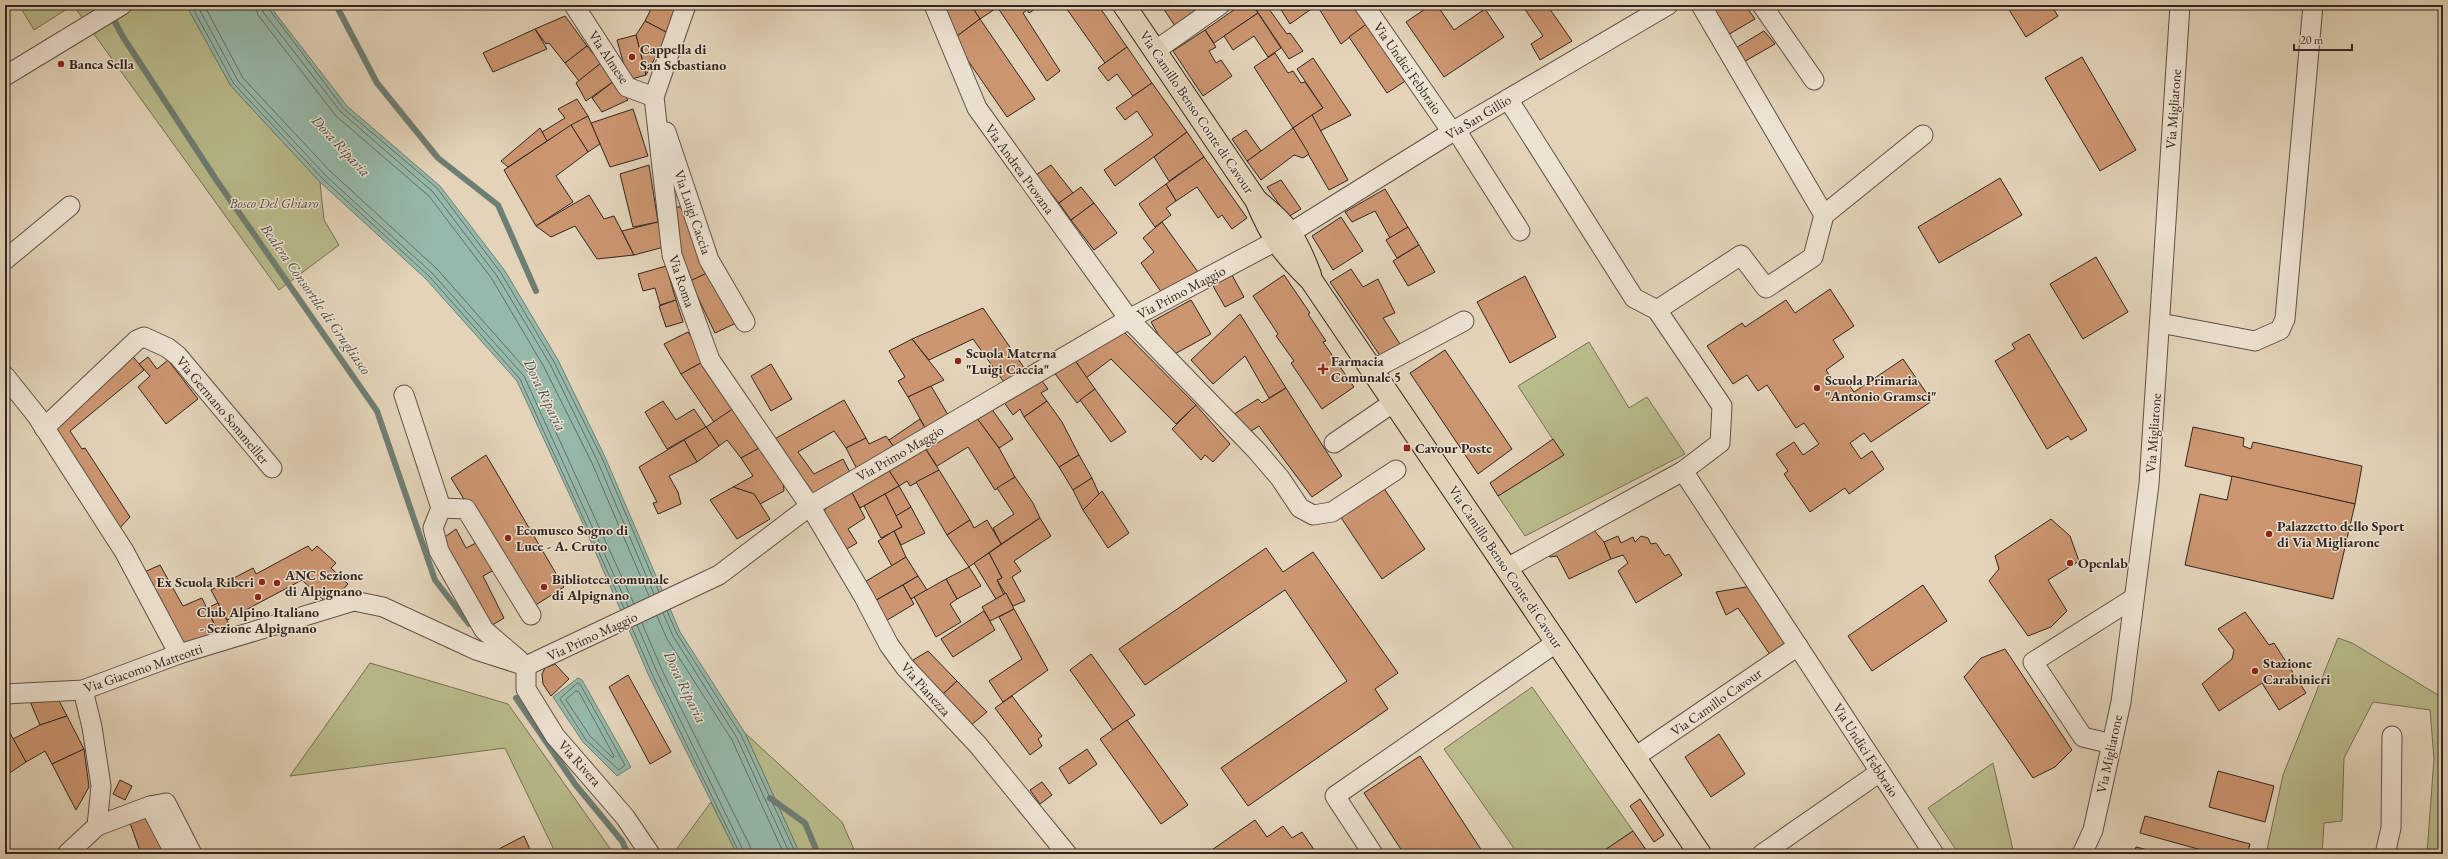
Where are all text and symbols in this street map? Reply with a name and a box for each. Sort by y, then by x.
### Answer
street label: Via Undici Febbraio [1370,18,1446,118]
scale bar [2294,26,2352,52]
street label: Via Almese [585,27,634,87]
street label: Via Camillo Benso Conte di Cavour [1136,27,1259,197]
text: 20 m [2300,32,2324,48]
place label: Cappella di San Sebastiano [640,40,726,74]
marker: Cappella di San Sebastiano [627,52,637,62]
place label: Banca Sella [69,55,135,73]
marker: Banca Sella [56,59,66,69]
street label: Via Migliarone [2161,68,2185,149]
street label: Via San Gillio [1442,90,1514,144]
water label: Dora Riparia [307,110,375,181]
street label: Via Andrea Provana [981,120,1059,218]
street label: Via Luigi Caccia [670,168,716,257]
park label: Bosco Del Ghiaro [228,194,319,212]
water label: Bealera Consortile di Grugliasco [256,219,376,378]
street label: Via Roma [665,252,699,310]
street label: Via Primo Maggio [1134,261,1228,323]
place label: Scuola Materna "Luigi Caccia" [966,344,1057,378]
street label: Via Germano Sommeiller [172,352,274,468]
place label: Farmacia Comunale 5 [1331,352,1401,386]
water label: Dora Riparia [519,355,571,434]
marker: Scuola Materna "Luigi Caccia" [953,356,963,366]
marker: Farmacia Comunale 5 [1318,364,1328,374]
place label: Scuola Primaria "Antonio Gramsci" [1825,371,1937,405]
marker: Scuola Primaria "Antonio Gramsci" [1812,383,1822,393]
street label: Via Migliarone [2141,392,2165,473]
street label: Via Primo Maggio [853,421,947,485]
place label: Cavour Poste [1415,439,1492,457]
marker: Cavour Poste [1402,443,1412,453]
street label: Via Camillo Benso Conte di Cavour [1445,482,1568,652]
place label: Palazzetto dello Sport di Via Migliarone [2277,517,2405,551]
place label: Ecomuseo Sogno di Luce - A. Cruto [516,521,628,555]
marker: Palazzetto dello Sport di Via Migliarone [2264,529,2274,539]
marker: Ecomuseo Sogno di Luce - A. Cruto [503,533,513,543]
place label: Openlab [2078,554,2128,572]
marker: Openlab [2065,558,2075,568]
place label: ANC Sezione di Alpignano [284,566,364,600]
place label: Biblioteca comunale di Alpignano [552,570,669,604]
place label: Ex Scuola Riberi [157,573,254,591]
marker: Ex Scuola Riberi [257,577,267,587]
marker: ANC Sezione di Alpignano [272,578,282,588]
marker: Biblioteca comunale di Alpignano [539,582,549,592]
marker: Club Alpino Italiano - Sezione Alpignano [253,592,263,602]
place label: Club Alpino Italiano - Sezione Alpignano [197,603,319,637]
street label: Via Primo Maggio [544,607,640,665]
street label: Via Giacomo Matteotti [81,639,205,697]
water label: Dora Riparia [659,647,711,726]
place label: Stazione Carabinieri [2263,654,2330,688]
street label: Via Pianezza [897,658,955,720]
street label: Via Camillo Cavour [1667,664,1765,740]
marker: Stazione Carabinieri [2250,666,2260,676]
street label: Via Undici Febbraio [1829,700,1903,800]
street label: Via Migliarone [2092,713,2126,795]
street label: Via Rivera [555,736,606,790]

